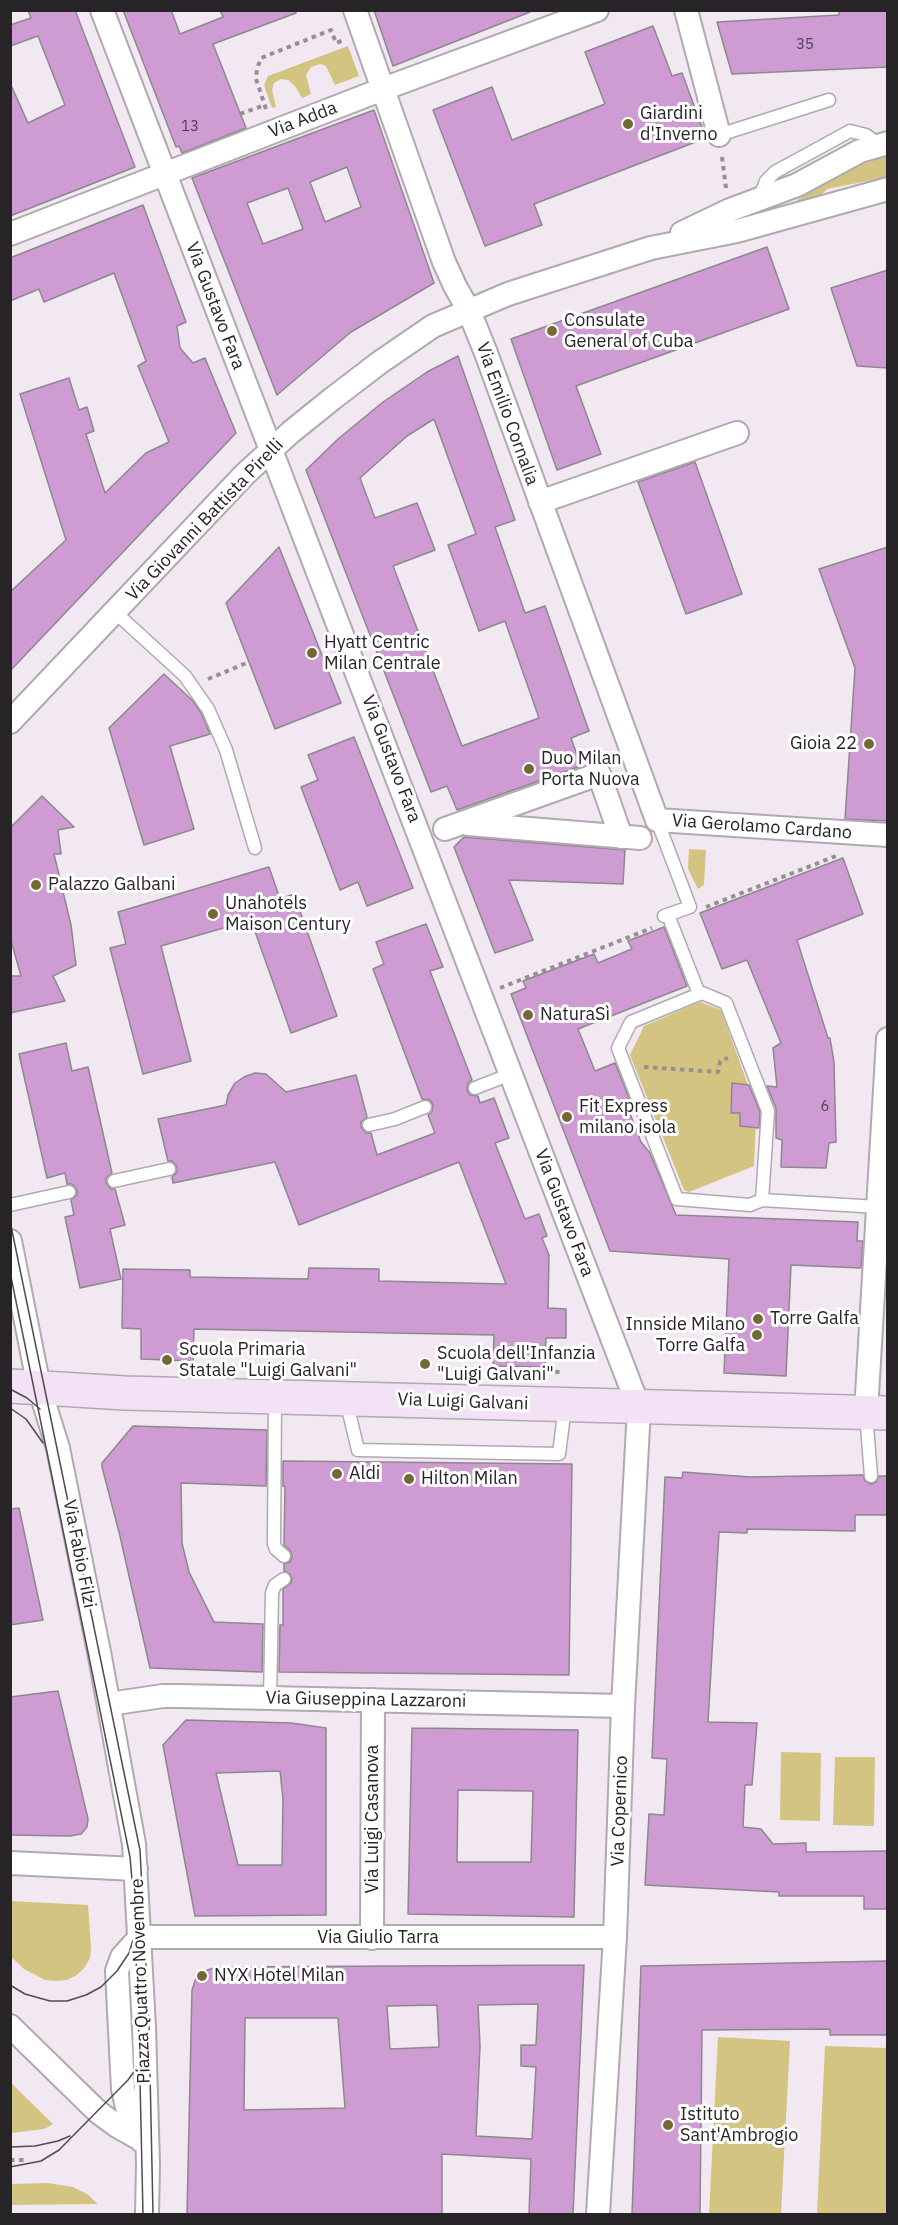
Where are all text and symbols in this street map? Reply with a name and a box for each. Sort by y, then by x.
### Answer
house number: 35 [796,36,814,54]
street label: Via Adda [266,97,340,143]
place label: Giardini d'Inverno [640,103,718,146]
marker: Giardini d'Inverno [621,117,635,131]
house number: 13 [181,118,199,136]
street label: Via Gustavo Fara [181,239,249,373]
place label: Consulate General of Cuba [564,310,693,352]
marker: Consulate General of Cuba [545,324,559,338]
street label: Via Emilio Cornalia [471,340,543,488]
street label: Via Giovanni Battista Pirelli [122,434,288,606]
place label: Hyatt Centric Milan Centrale [324,632,441,674]
marker: Hyatt Centric Milan Centrale [305,646,319,660]
street label: Via Gustavo Fara [357,692,425,826]
place label: Gioia 22 [790,733,857,755]
marker: Gioia 22 [862,737,876,751]
place label: Duo Milan Porta Nuova [541,748,640,790]
marker: Duo Milan Porta Nuova [522,762,536,776]
street label: Via Gerolamo Cardano [671,810,853,844]
place label: Palazzo Galbani [48,874,175,896]
marker: Palazzo Galbani [29,878,43,892]
place label: Unahotels Maison Century [225,893,351,936]
marker: Unahotels Maison Century [206,907,220,921]
place label: NaturaSì [540,1004,610,1026]
marker: NaturaSì [521,1008,535,1022]
place label: Fit Express milano isola [579,1096,676,1138]
house number: 6 [821,1098,829,1116]
marker: Fit Express milano isola [560,1110,574,1124]
street label: Via Gustavo Fara [530,1146,598,1280]
place label: Torre Galfa [770,1308,859,1330]
marker: Torre Galfa [751,1312,765,1326]
place label: Innside Milano Torre Galfa [626,1314,745,1356]
marker: Innside Milano Torre Galfa [750,1328,764,1342]
place label: Scuola Primaria Statale "Luigi Galvani" [179,1339,357,1382]
place label: Scuola dell'Infanzia "Luigi Galvani" [437,1343,596,1386]
marker: Scuola Primaria Statale "Luigi Galvani" [160,1353,174,1367]
marker: Scuola dell'Infanzia "Luigi Galvani" [418,1357,432,1371]
street label: Via Luigi Galvani [397,1389,529,1415]
place label: Aldi [349,1463,380,1485]
marker: Aldi [330,1467,344,1481]
place label: Hilton Milan [421,1468,518,1490]
marker: Hilton Milan [402,1472,416,1486]
street label: Via Fabio Filzi [58,1498,100,1610]
street label: Via Giuseppina Lazzaroni [265,1687,467,1713]
street label: Via Luigi Casanova [362,1745,384,1893]
street label: Via Copernico [607,1755,633,1867]
street label: Piazza Quattro Novembre [127,1878,155,2084]
street label: Via Giulio Tarra [317,1927,439,1949]
place label: NYX Hotel Milan [214,1965,345,1987]
marker: NYX Hotel Milan [195,1969,209,1983]
place label: Istituto Sant'Ambrogio [680,2104,798,2146]
marker: Istituto Sant'Ambrogio [661,2118,675,2132]

